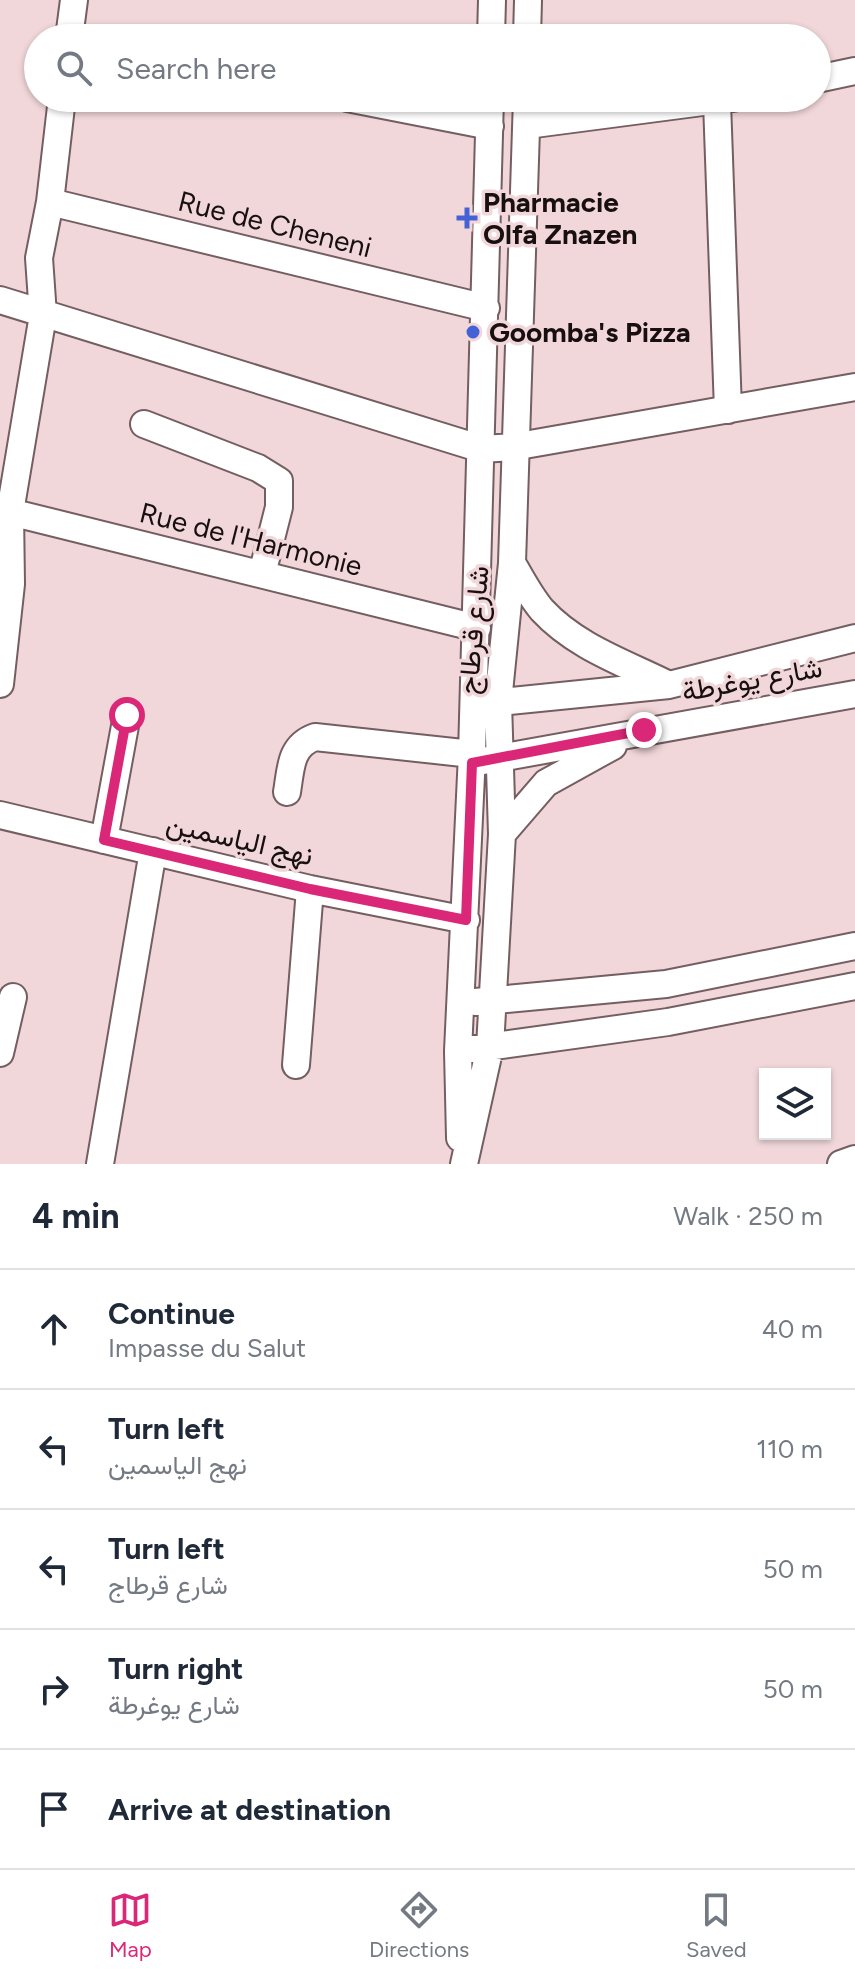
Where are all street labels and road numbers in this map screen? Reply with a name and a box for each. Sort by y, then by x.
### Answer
street label: Rue de Cheneni [175,184,375,264]
street label: Rue de l'Harmonie [136,495,366,583]
street label: شارع قرطاج [450,564,498,696]
street label: شارع يوغرطة [679,650,825,710]
street label: نهج الياسمين [163,806,317,875]

